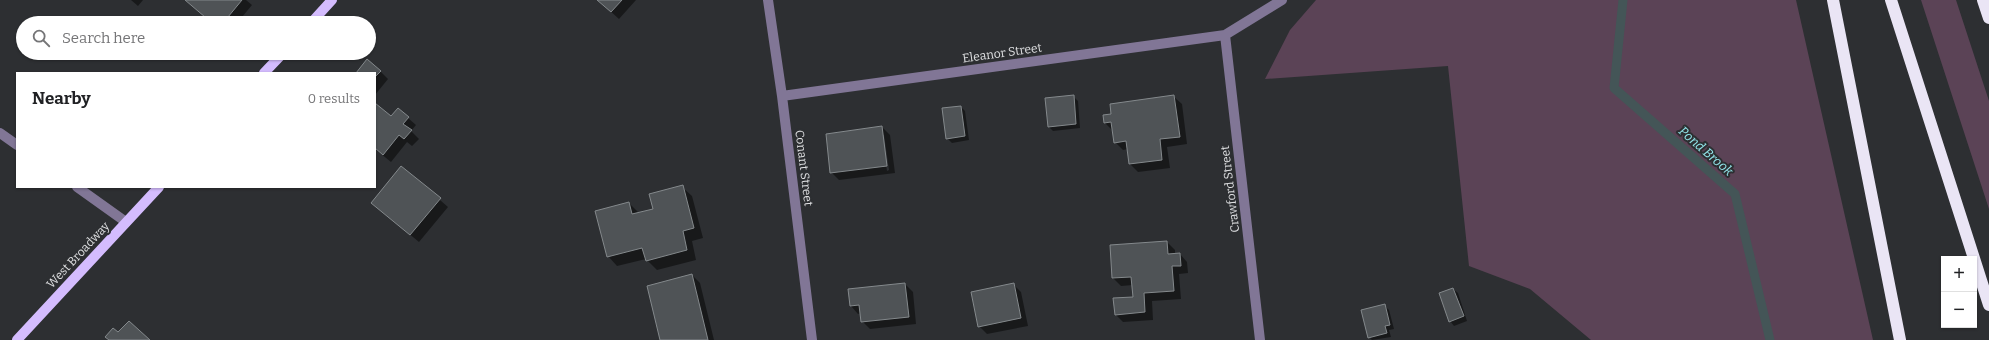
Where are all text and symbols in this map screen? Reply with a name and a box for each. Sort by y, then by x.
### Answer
search box [16,16,376,60]
icon: search [30,27,52,49]
text: Search here [62,29,145,47]
street label: Eleanor Street [961,40,1043,66]
text: Nearby [32,88,91,109]
text: 0 results [308,91,360,106]
water label: Pond Brook [1676,123,1737,179]
street label: Conant Street [792,129,816,208]
street label: Crawford Street [1218,144,1242,233]
street label: West Broadway [44,219,113,291]
map controls [1941,256,1977,328]
button: + [1941,256,1977,292]
button: − [1941,292,1977,328]

